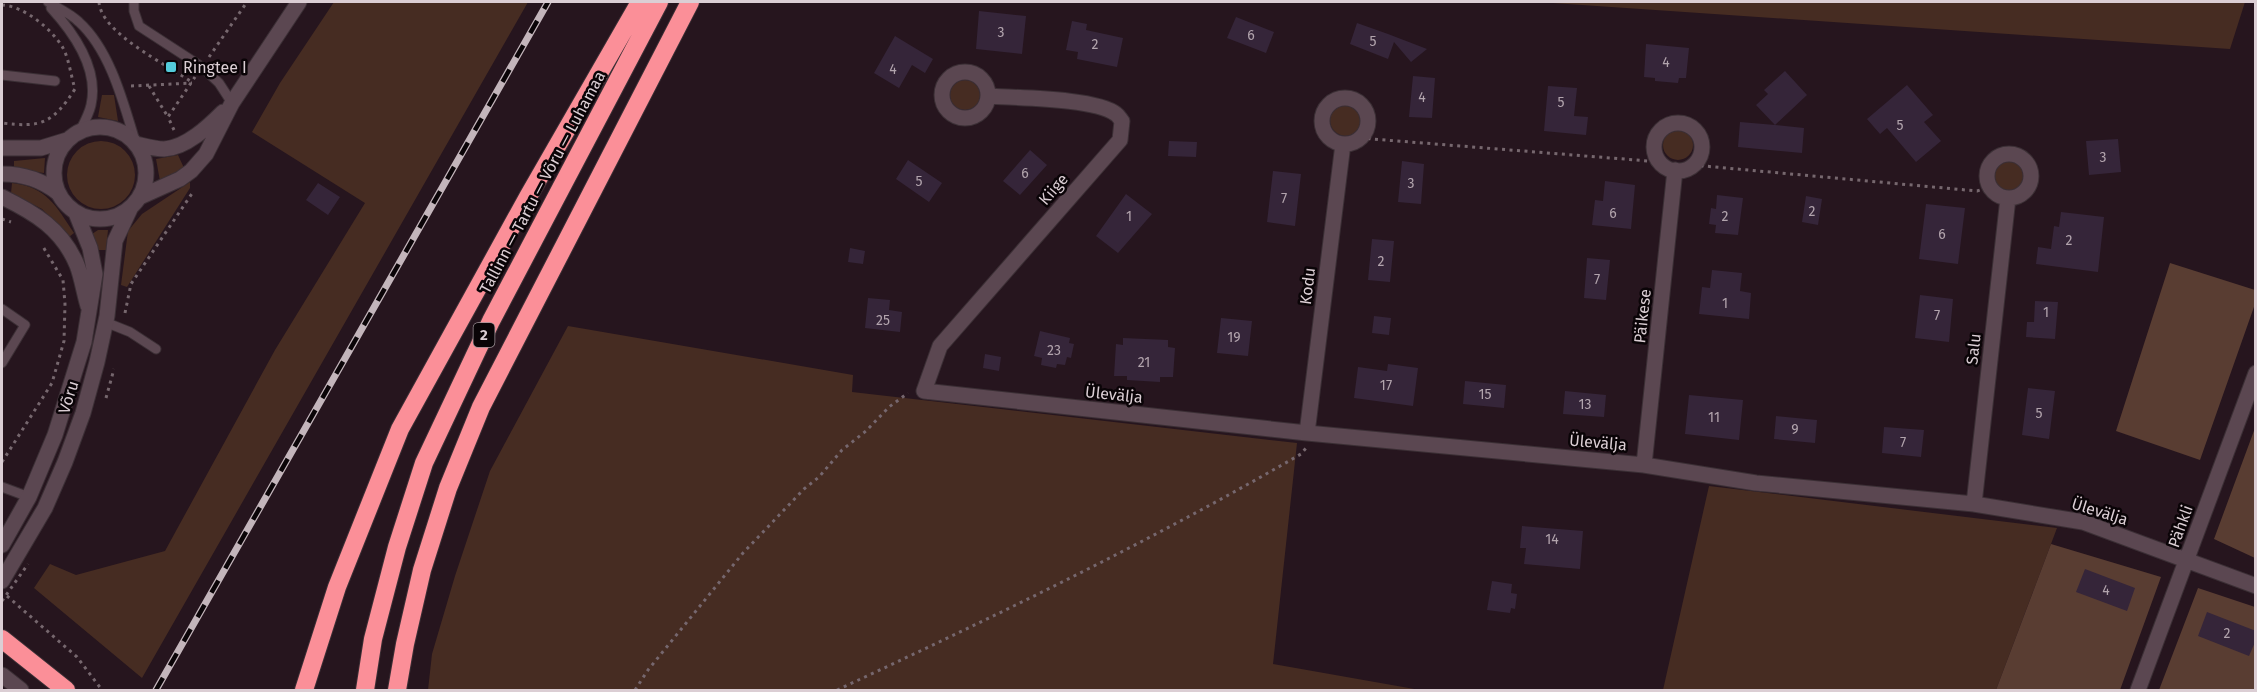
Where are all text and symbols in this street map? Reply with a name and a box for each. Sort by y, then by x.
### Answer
house number: 3 [998,24,1005,41]
house number: 6 [1247,27,1255,44]
house number: 5 [1369,33,1377,50]
house number: 2 [1092,36,1099,53]
house number: 4 [1662,54,1670,71]
place label: Ringtee I [183,58,247,77]
marker: Ringtee I [164,60,178,74]
house number: 4 [889,61,897,78]
street label: Tallinn — Tartu — Võru — Luhamaa [476,68,609,297]
house number: 4 [1418,89,1426,106]
house number: 5 [1557,94,1565,111]
house number: 5 [1896,117,1904,134]
house number: 3 [2100,149,2107,166]
house number: 6 [1021,165,1029,182]
street label: Kiige [1035,170,1072,209]
house number: 5 [915,173,923,190]
house number: 3 [1408,175,1415,192]
house number: 7 [1281,190,1287,207]
house number: 2 [1809,203,1816,220]
house number: 6 [1609,205,1617,222]
house number: 1 [1126,208,1132,225]
house number: 2 [1722,208,1729,225]
house number: 6 [1938,226,1946,243]
house number: 2 [2066,232,2073,249]
house number: 2 [1378,253,1385,270]
street label: Kodu [1296,266,1319,306]
house number: 7 [1594,271,1600,288]
street label: Päikese [1630,288,1655,344]
house number: 1 [1722,295,1728,312]
house number: 1 [2043,304,2049,321]
house number: 7 [1934,307,1940,324]
house number: 25 [876,312,890,329]
road number: 2 [474,323,494,347]
house number: 19 [1227,329,1241,346]
street label: Salu [1962,333,1985,366]
house number: 23 [1047,342,1061,359]
house number: 21 [1138,354,1150,371]
house number: 17 [1380,377,1392,394]
street label: Võru [55,378,82,416]
street label: Ülevälja [1084,382,1144,407]
house number: 15 [1478,386,1492,403]
house number: 13 [1578,396,1592,413]
house number: 5 [2035,405,2043,422]
house number: 11 [1708,409,1720,426]
house number: 9 [1791,421,1799,438]
street label: Ülevälja [1568,431,1628,454]
house number: 7 [1900,434,1906,451]
street label: Ülevälja [2069,494,2130,529]
street label: Pähkli [2164,502,2197,550]
house number: 14 [1545,531,1559,548]
house number: 4 [2102,582,2110,599]
house number: 2 [2224,625,2231,642]

